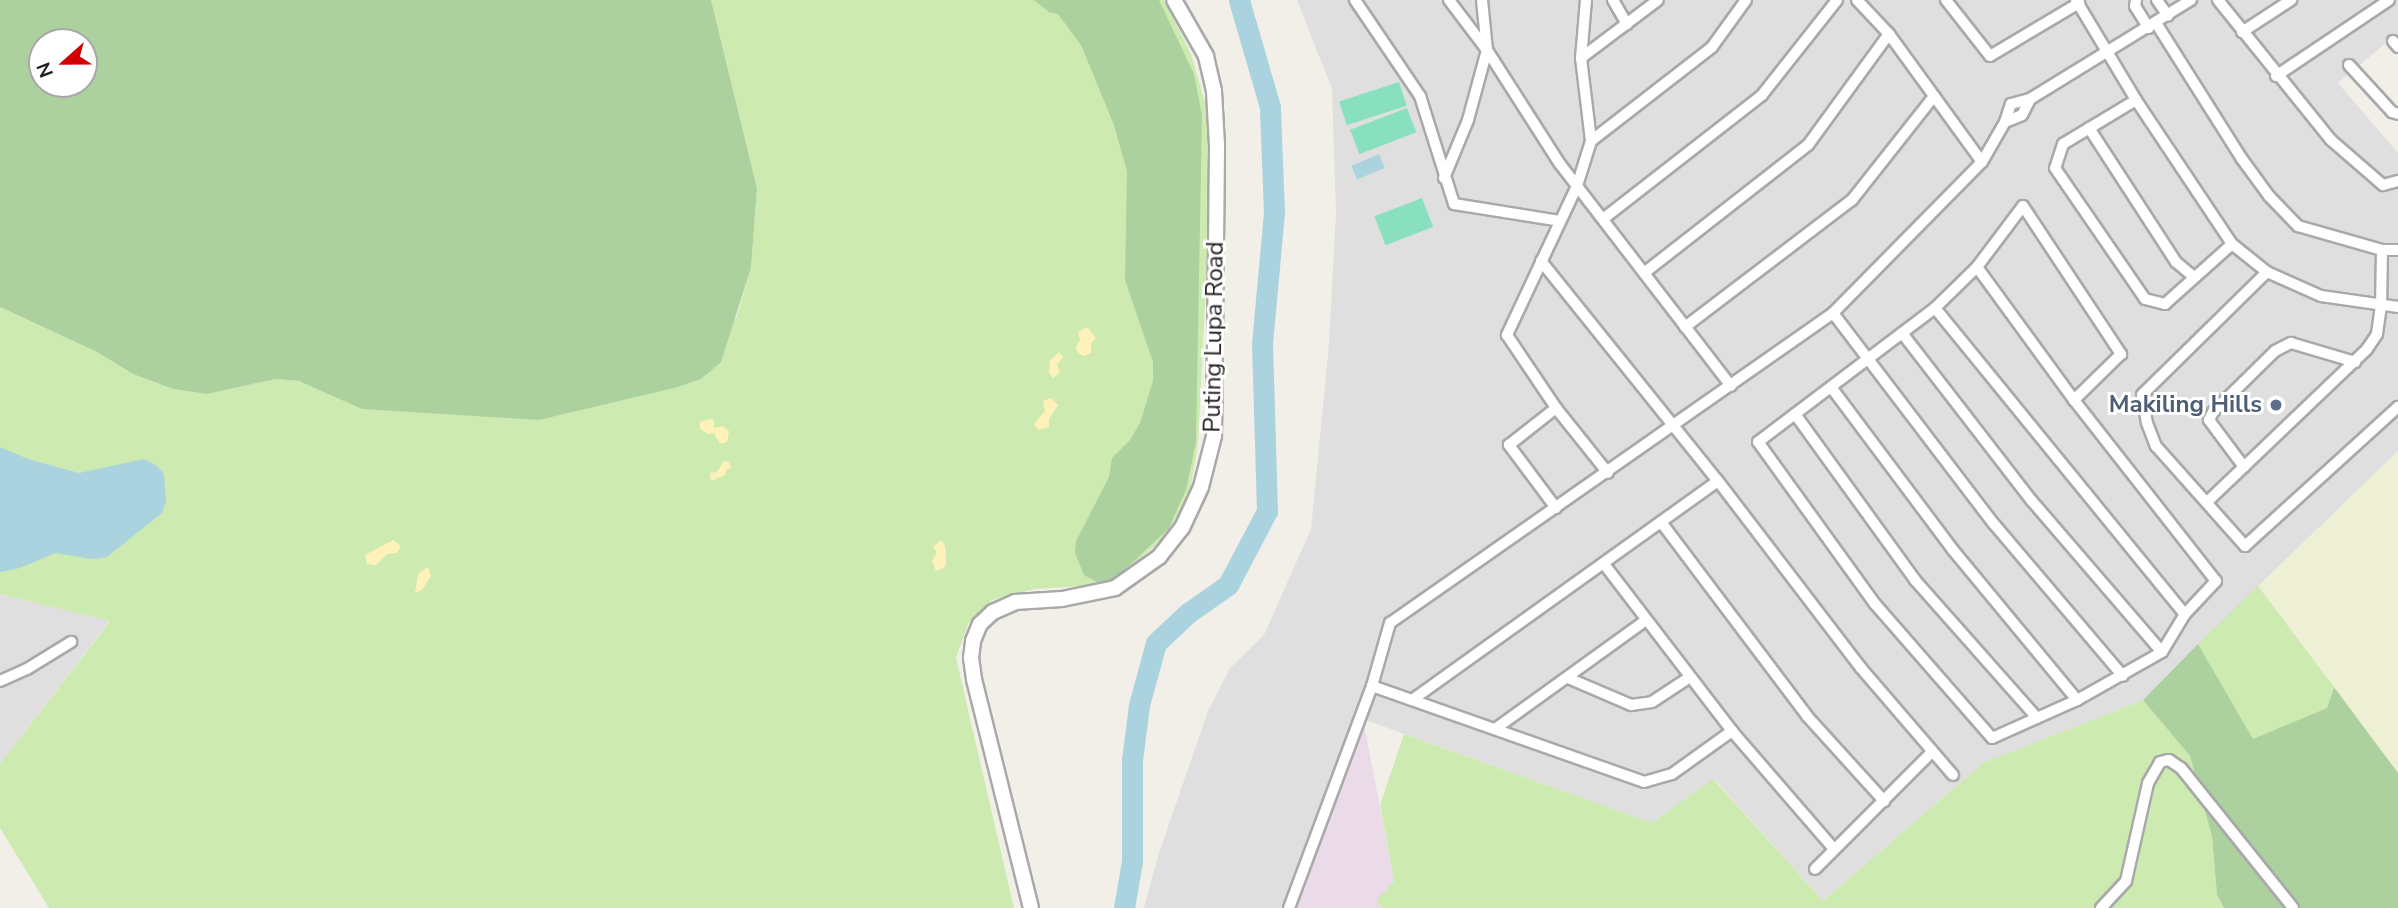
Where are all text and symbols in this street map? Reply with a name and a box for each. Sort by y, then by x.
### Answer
north arrow [28,28,98,98]
text: N [31,59,60,81]
street label: Puting Lupa Road [1198,241,1230,433]
place label: Makiling Hills [2109,391,2262,419]
marker: Makiling Hills [2268,397,2284,413]

